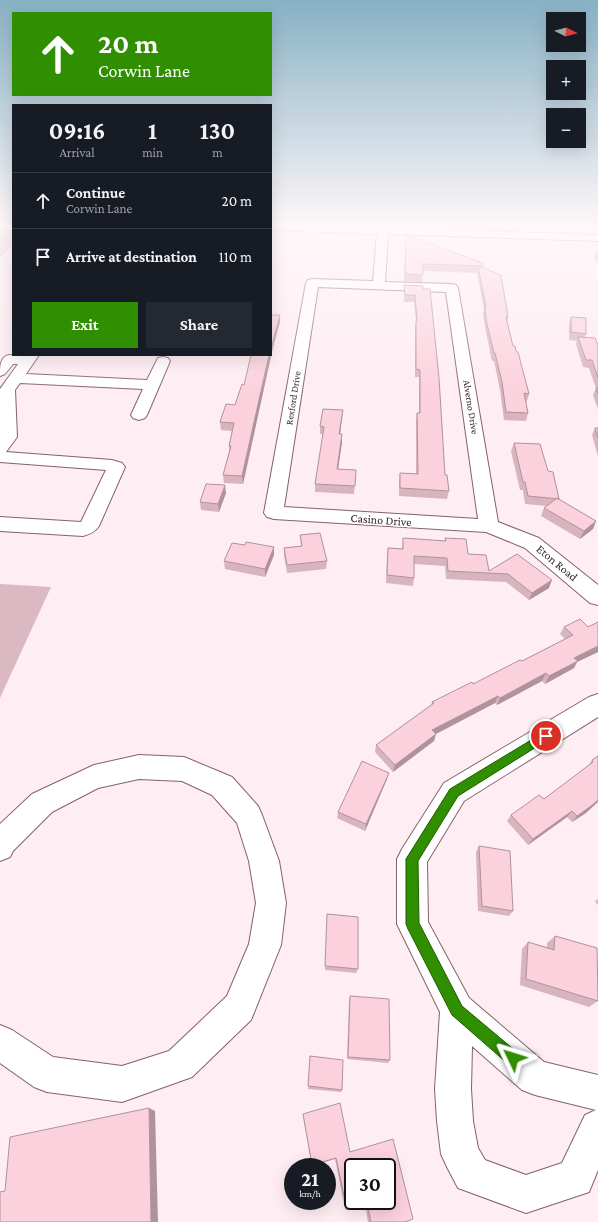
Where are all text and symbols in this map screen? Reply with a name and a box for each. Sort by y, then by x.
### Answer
north arrow [546,12,586,52]
map controls [546,12,586,148]
icon: ahead [32,28,84,80]
text: 20 m [98,28,158,59]
button: + [546,60,586,100]
text: Corwin Lane [98,61,190,81]
button: − [546,108,586,148]
text: 09:16 [49,117,105,144]
text: 1 [148,117,157,144]
text: 130 [200,117,235,144]
text: Arrival [59,145,95,160]
text: min [142,145,163,160]
text: m [212,145,223,160]
text: Continue [66,185,125,201]
icon: ahead [32,190,54,212]
text: 20 m [222,193,252,209]
text: Corwin Lane [66,201,132,216]
icon: arrive [32,246,54,268]
text: Arrive at destination [66,249,197,265]
text: 110 m [219,249,252,265]
button: Exit [32,302,138,348]
button: Share [146,302,252,348]
street label: Rexford Drive [283,370,303,426]
street label: Alverno Drive [461,379,481,435]
street label: Casino Drive [350,511,412,529]
street label: Eton Road [534,542,581,585]
pin [529,719,563,753]
icon: arrive [535,725,557,747]
position arrow [492,1037,534,1079]
speed limit sign: 30 [344,1158,396,1210]
text: 21 [301,1168,319,1190]
text: km/h [299,1188,321,1199]

